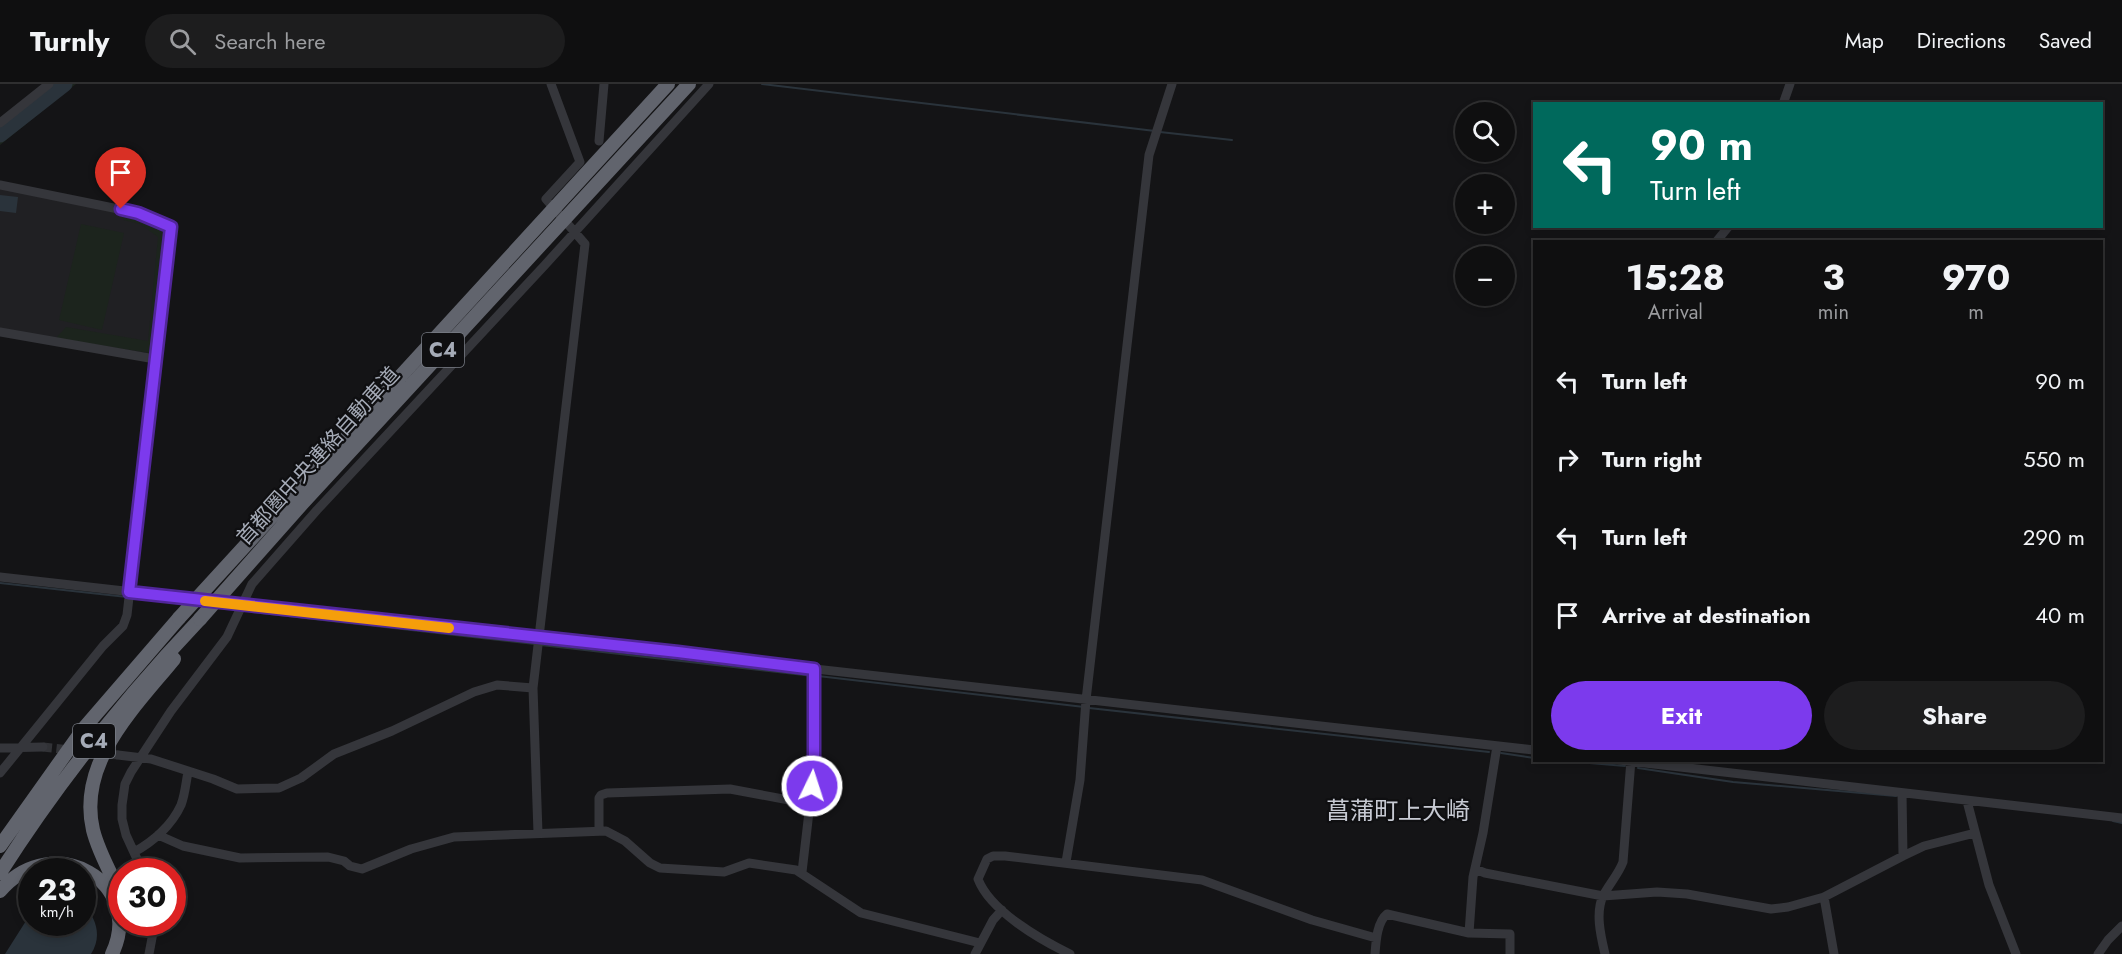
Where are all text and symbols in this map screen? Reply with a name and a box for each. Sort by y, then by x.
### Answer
search box [145,14,565,68]
text: Turnly [30,21,109,62]
icon: search [166,25,199,58]
text: Search here [214,25,326,57]
text: Map [1845,26,1884,56]
text: Directions [1917,26,2006,56]
text: Saved [2039,26,2092,56]
map controls [1455,102,1515,306]
button: search [1455,102,1515,162]
text: 90 m [1650,115,1753,176]
icon: left [1551,126,1629,204]
pin [95,147,146,209]
icon: arrive [104,156,137,189]
text: Turn left [1650,171,1740,210]
button: + [1455,174,1515,234]
button: − [1455,246,1515,306]
text: 15:28 [1626,251,1725,303]
text: 3 [1822,251,1845,303]
text: 970 [1942,251,2010,303]
text: Arrival [1648,298,1703,327]
text: min [1818,298,1849,327]
text: m [1968,298,1984,327]
road number: C4 [422,333,464,367]
street label: 首都圏中央連絡自動車道 [230,360,406,552]
icon: left [1551,365,1584,398]
text: Turn left [1602,365,1687,397]
text: 90 m [2035,365,2085,397]
icon: right [1551,443,1584,476]
text: Turn right [1602,443,1702,475]
text: 550 m [2023,443,2085,475]
icon: left [1551,521,1584,554]
text: Turn left [1602,521,1687,553]
text: 290 m [2023,521,2085,553]
icon: arrive [1551,599,1584,632]
text: Arrive at destination [1602,599,1811,631]
text: 40 m [2035,599,2085,631]
button: Exit [1551,681,1812,750]
button: Share [1824,681,2085,750]
road number: C4 [73,724,115,758]
position arrow [780,754,844,818]
district label: 菖蒲町上大崎 [1326,793,1470,828]
speed limit sign: 30 [108,858,186,936]
text: 23 [38,868,76,911]
text: km/h [40,901,74,923]

